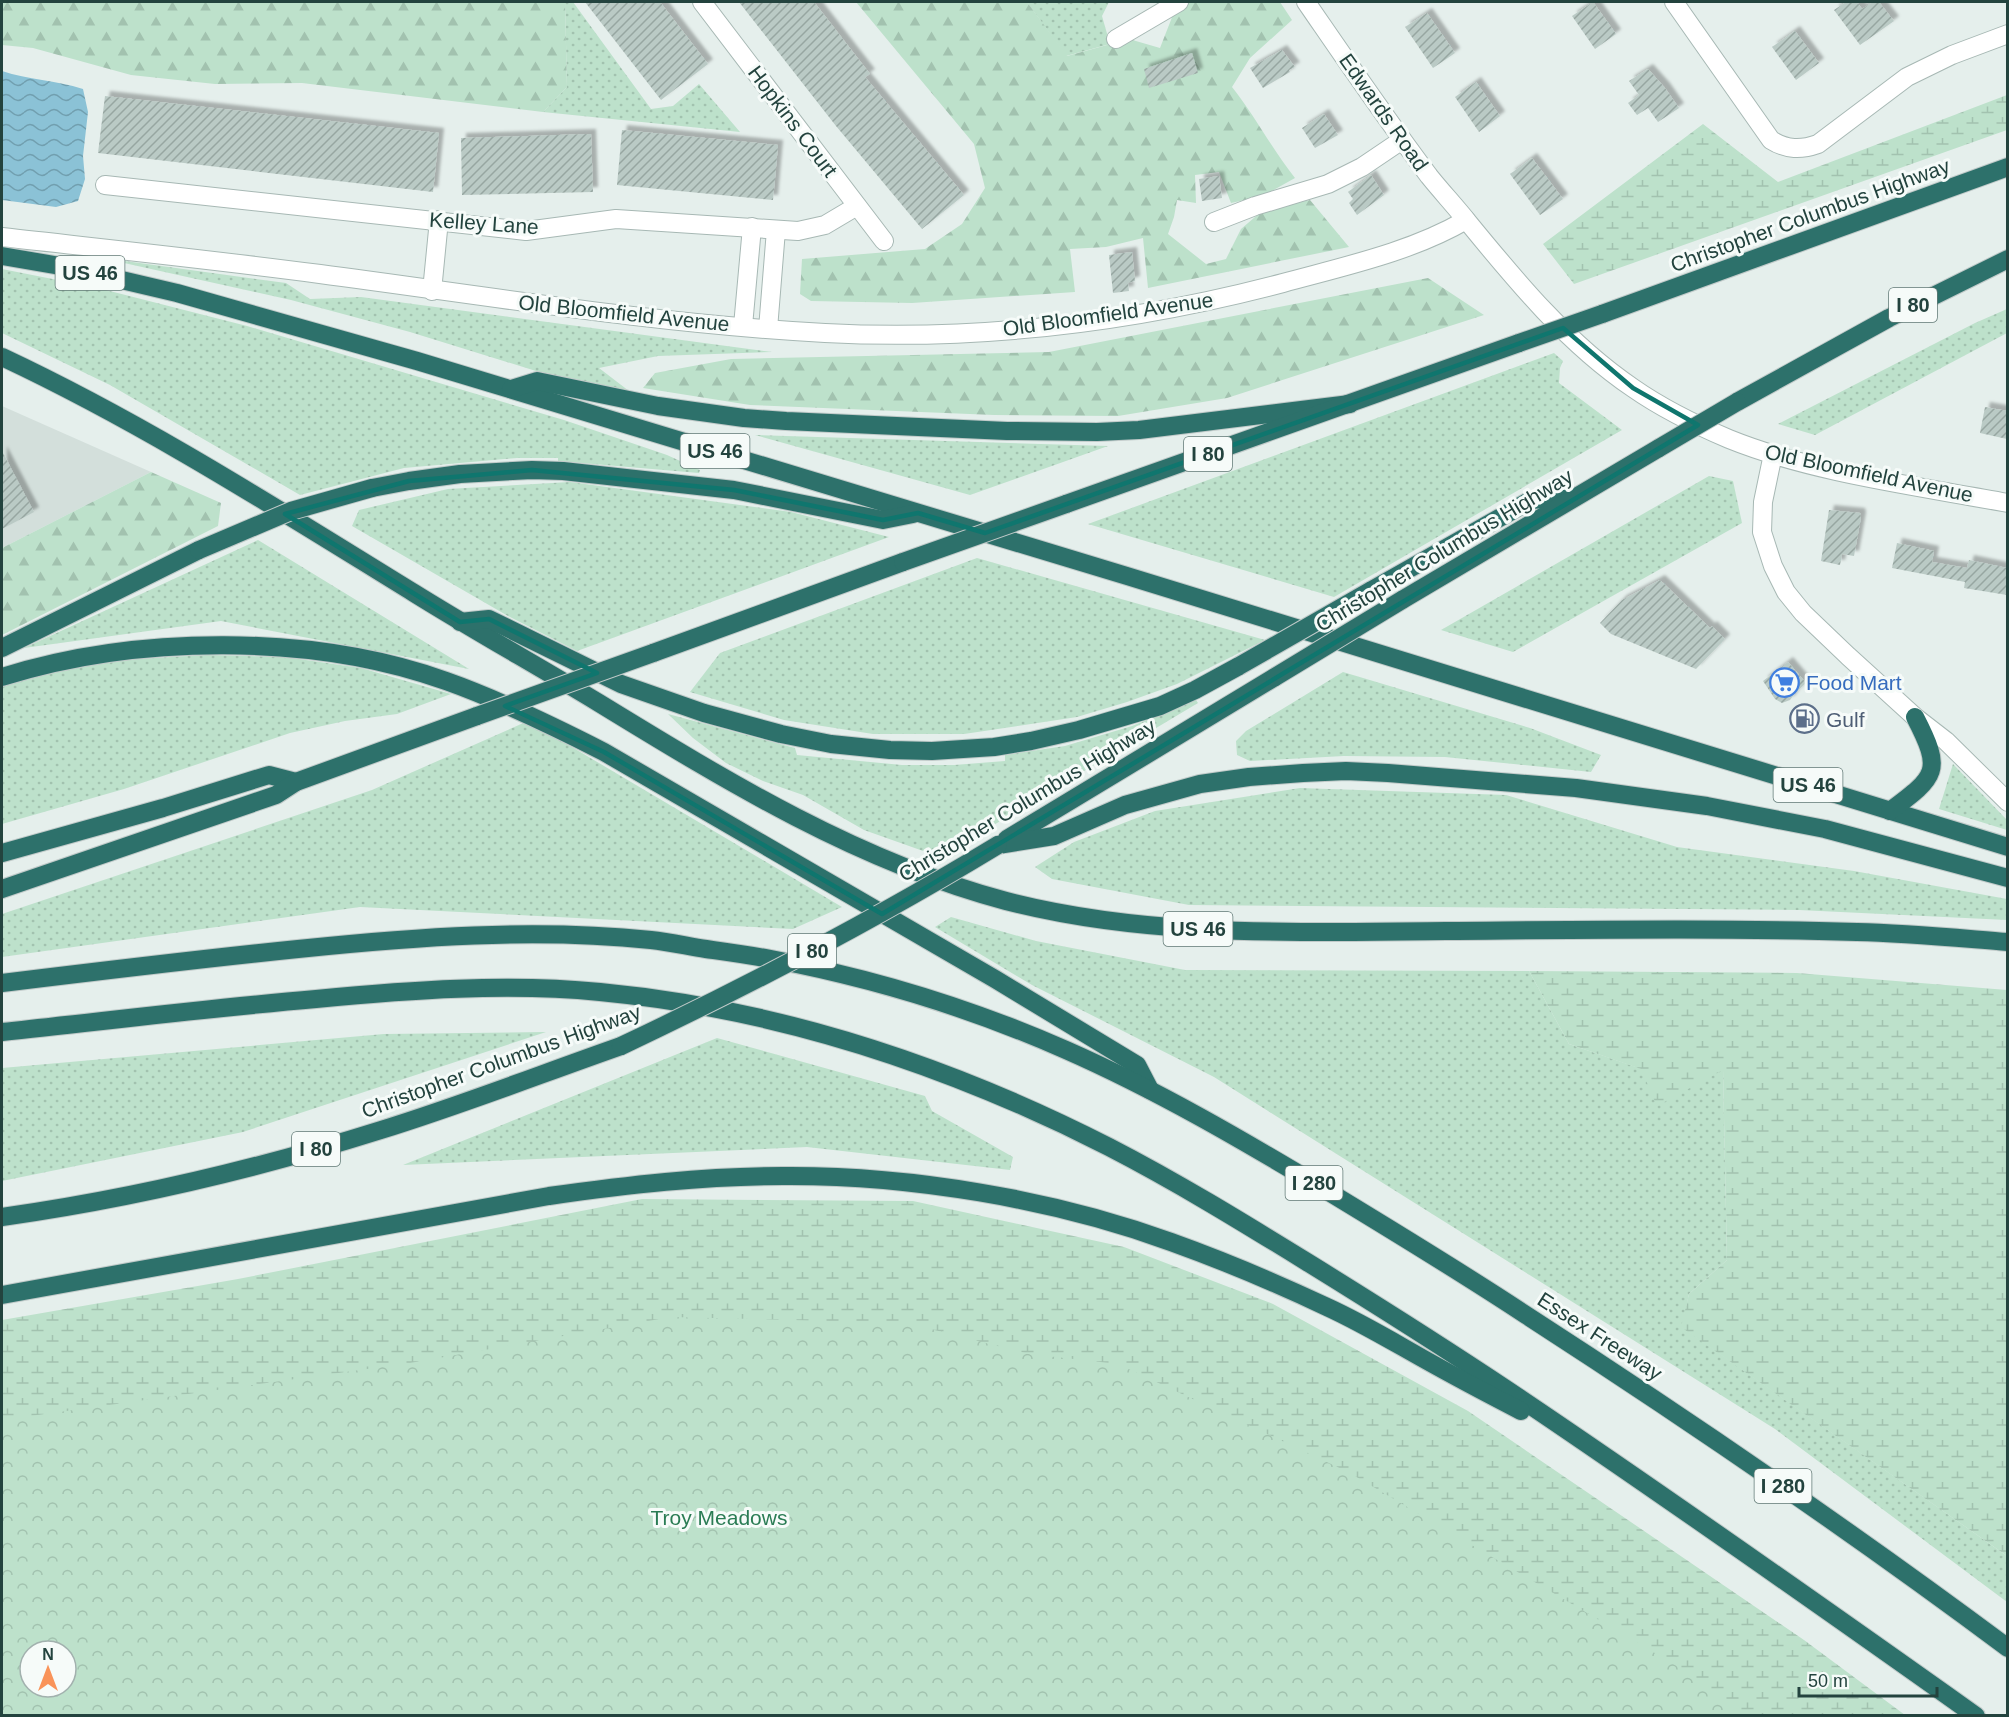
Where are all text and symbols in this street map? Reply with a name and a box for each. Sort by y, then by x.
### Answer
street label: Edwards Road [1335,49,1433,175]
street label: Hopkins Court [744,61,842,181]
street label: Christopher Columbus Highway [1667,154,1953,276]
street label: Kelley Lane [428,208,540,238]
road number: US 46 [56,256,124,290]
street label: Old Bloomfield Avenue [1001,288,1215,340]
road number: I 80 [1889,288,1937,322]
street label: Old Bloomfield Avenue [517,290,731,336]
road number: US 46 [680,434,750,468]
road number: I 80 [1184,437,1232,471]
street label: Old Bloomfield Avenue [1763,440,1975,506]
street label: Christopher Columbus Highway [1312,464,1577,636]
supermarket icon: Food Mart [1769,666,1801,698]
place label: Food Mart [1806,671,1902,694]
fuel station icon: Gulf [1789,703,1821,735]
place label: Gulf [1826,708,1865,731]
street label: Christopher Columbus Highway [895,714,1160,886]
road number: US 46 [1774,768,1842,802]
road number: US 46 [1164,912,1232,946]
road number: I 80 [788,934,836,968]
street label: Christopher Columbus Highway [358,1000,644,1122]
road number: I 80 [292,1132,340,1166]
road number: I 280 [1286,1166,1342,1200]
street label: Essex Freeway [1534,1287,1667,1385]
road number: I 280 [1754,1469,1812,1503]
park label: Troy Meadows [651,1506,787,1529]
north arrow [18,1639,78,1699]
text: N [42,1646,54,1663]
scale bar [1799,1660,1937,1698]
text: 50 m [1808,1671,1848,1691]

